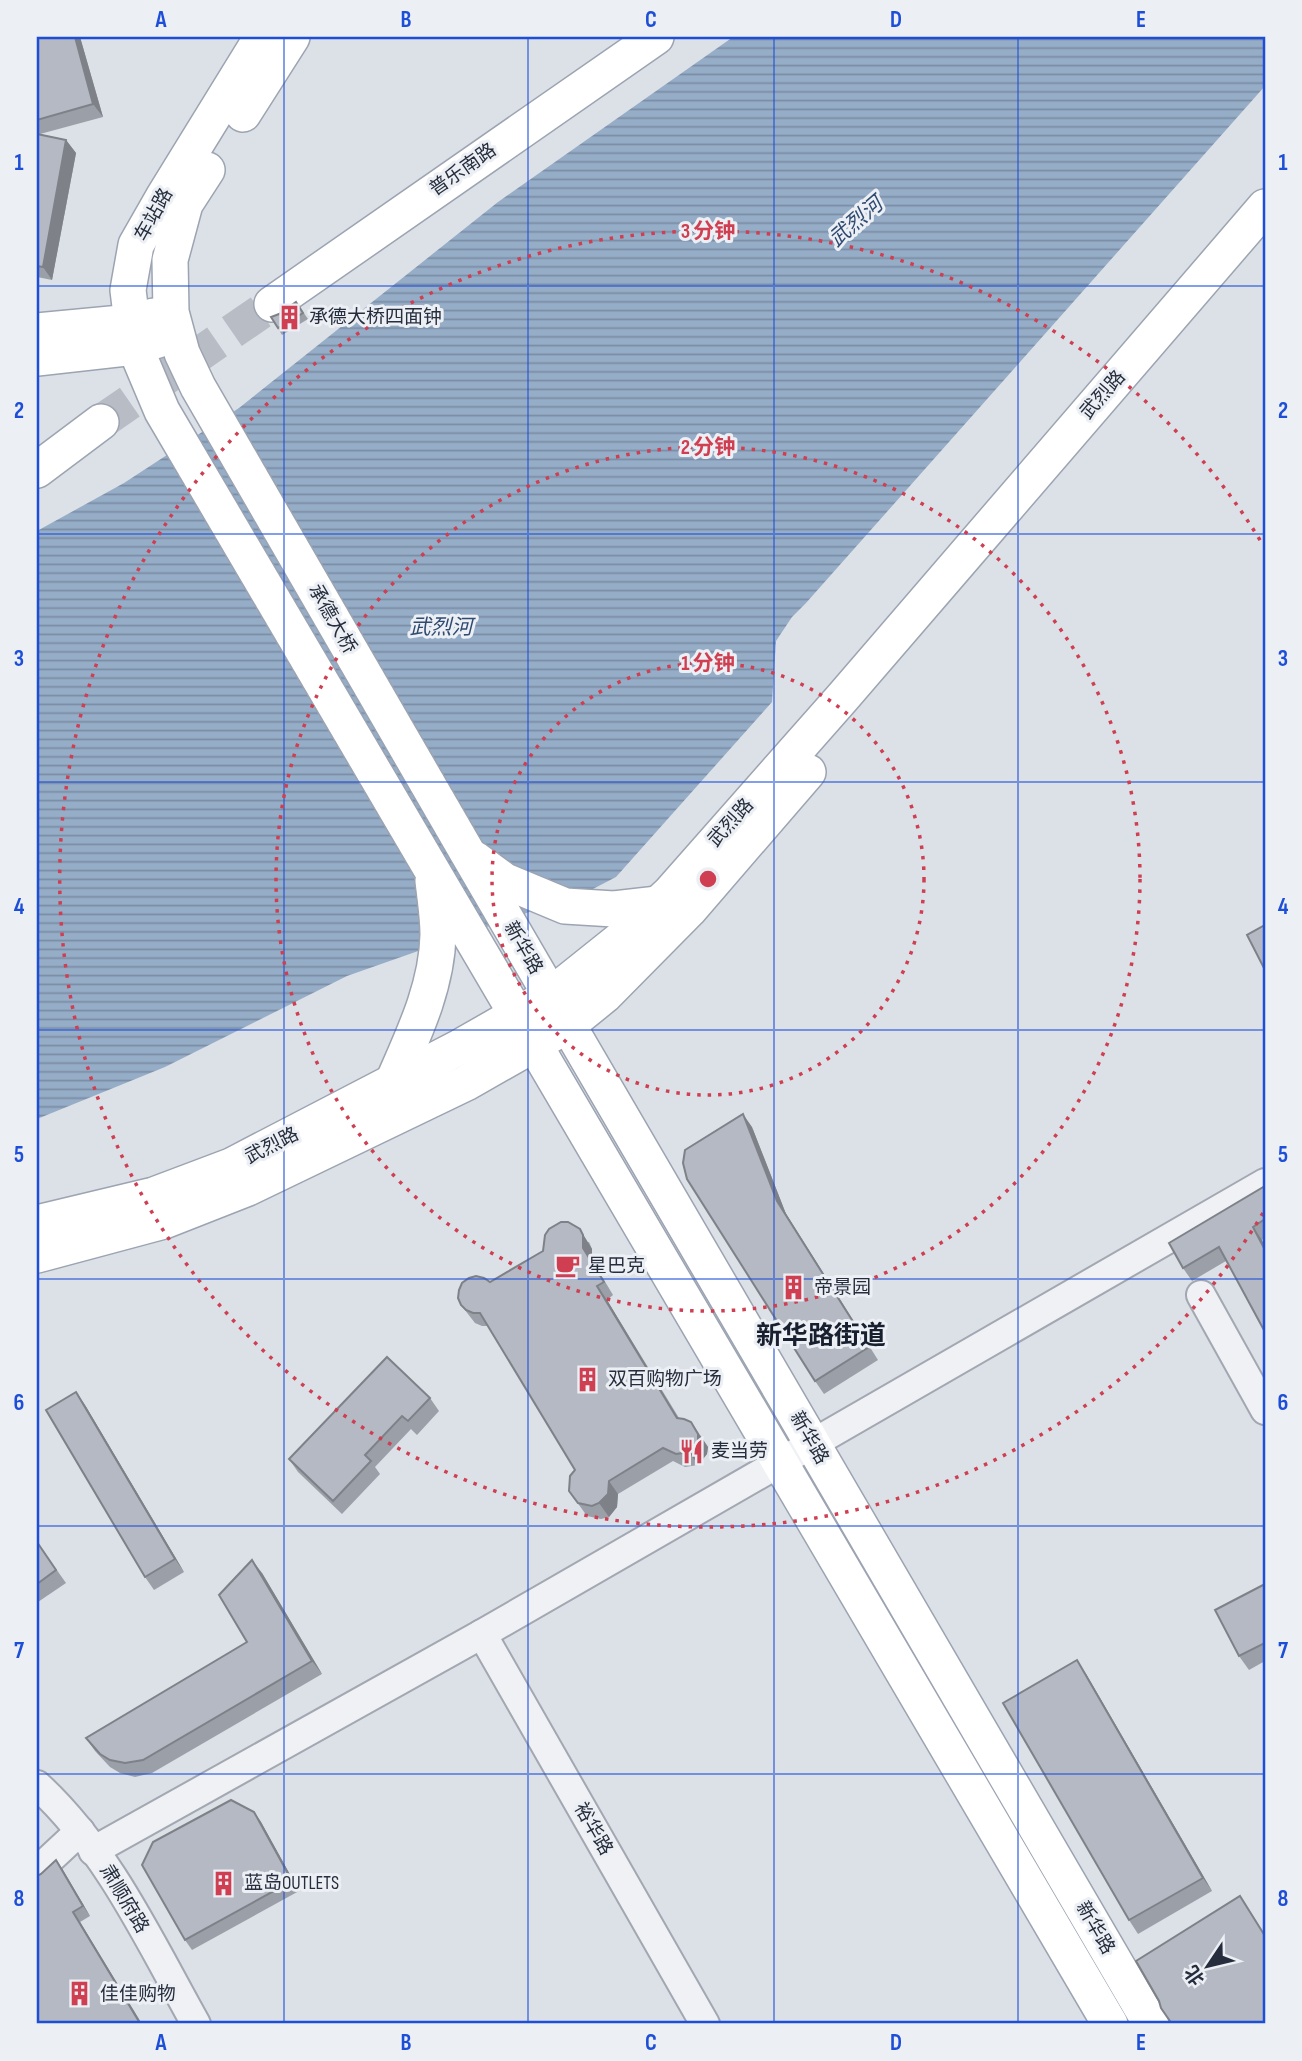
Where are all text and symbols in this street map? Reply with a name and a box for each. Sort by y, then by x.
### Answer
text: A [155,6,168,34]
text: B [401,6,412,34]
text: C [645,6,657,34]
text: D [890,6,902,34]
text: E [1136,6,1146,34]
street label: 普乐南路 [425,139,501,201]
text: 1 [14,149,24,177]
text: 1 [1278,149,1288,177]
street label: 车站路 [130,184,178,246]
water label: 武烈河 [824,189,891,252]
text: 3 分钟 [681,219,735,244]
building icon: 承德大桥四面钟 [275,303,303,331]
place label: 承德大桥四面钟 [309,306,442,329]
street label: 武烈路 [1076,366,1130,424]
text: 2 [14,397,24,425]
text: 2 [1278,397,1288,425]
text: 2 分钟 [681,435,735,460]
street label: 承德大桥 [303,580,361,658]
water label: 武烈河 [410,615,476,640]
text: 3 [14,645,24,673]
text: 3 [1278,645,1288,673]
text: 1 分钟 [681,651,735,676]
street label: 武烈路 [703,794,759,852]
centre of rings [696,867,720,891]
text: 4 [14,893,25,921]
text: 4 [1278,893,1289,921]
street label: 新华路 [499,918,547,978]
street label: 武烈路 [241,1123,303,1169]
text: 5 [14,1141,24,1169]
text: 5 [1278,1141,1288,1169]
cafe icon: 星巴克 [554,1252,582,1280]
place label: 星巴克 [588,1255,645,1278]
building icon: 帝景园 [780,1273,808,1301]
place label: 帝景园 [814,1276,871,1299]
district label: 新华路街道 [756,1321,886,1352]
building icon: 双百购物广场 [574,1365,602,1393]
place label: 双百购物广场 [608,1368,722,1391]
text: 6 [14,1389,24,1417]
text: 6 [1278,1389,1288,1417]
street label: 新华路 [785,1408,833,1468]
restaurant icon: 麦当劳 [677,1437,705,1465]
place label: 麦当劳 [711,1440,768,1463]
text: 7 [14,1637,24,1665]
text: 7 [1278,1637,1288,1665]
street label: 裕华路 [569,1799,617,1859]
street label: 肃顺府路 [95,1860,153,1938]
building icon: 蓝岛OUTLETS [210,1869,238,1897]
place label: 蓝岛OUTLETS [244,1872,339,1895]
text: 8 [14,1885,25,1913]
text: 8 [1278,1885,1289,1913]
street label: 新华路 [1071,1898,1119,1958]
north arrow [1172,1932,1242,2002]
text: 北 [1180,1961,1210,1989]
building icon: 佳佳购物 [66,1980,94,2008]
place label: 佳佳购物 [100,1983,176,2006]
text: A [155,2029,168,2057]
text: B [401,2029,412,2057]
text: C [645,2029,657,2057]
text: D [890,2029,902,2057]
text: E [1136,2029,1146,2057]

